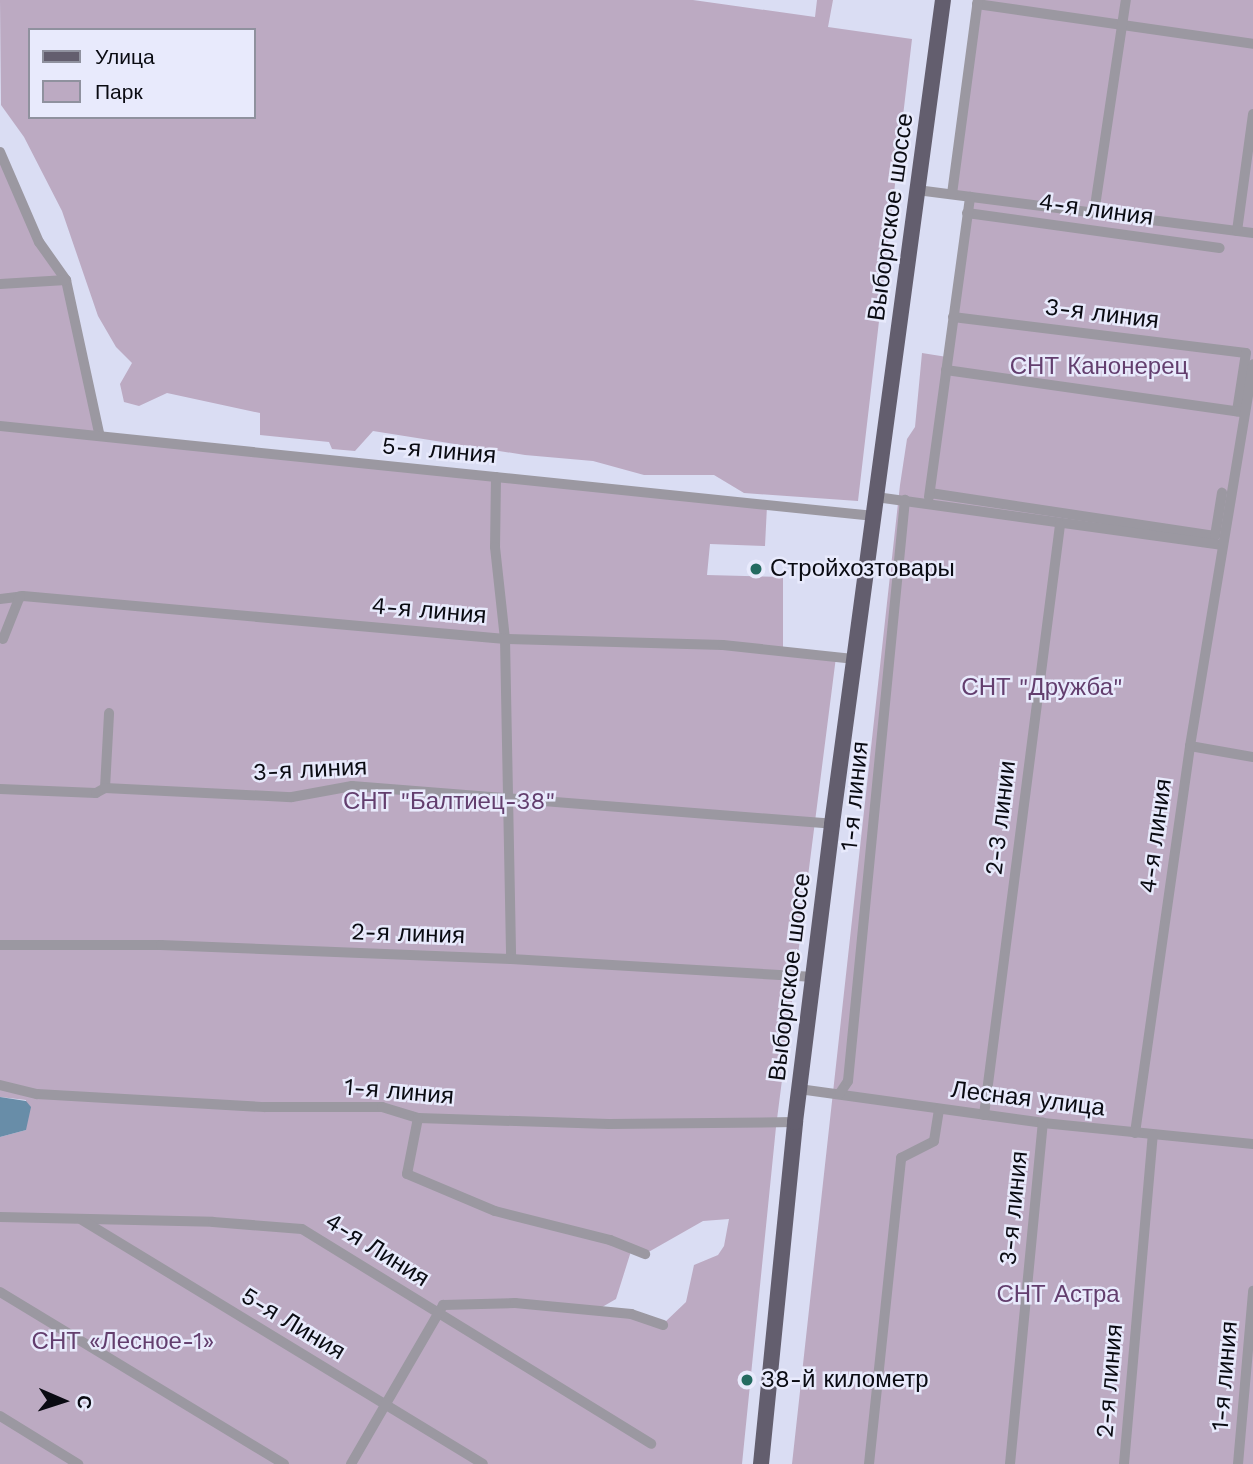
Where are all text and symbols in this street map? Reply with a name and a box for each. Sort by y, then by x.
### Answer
legend [28,28,256,119]
text: Улица [95,44,155,69]
text: Парк [95,79,143,104]
street label: Выборгское шоссе [862,111,920,323]
street label: 4-я линия [1037,188,1155,232]
street label: 3-я линия [1043,293,1161,335]
park label: СНТ Канонерец [1010,353,1188,381]
street label: 5-я линия [381,432,497,470]
place label: Стройхозтовары [770,555,955,583]
marker: Стройхозтовары [748,561,764,577]
street label: 4-я линия [370,592,488,630]
park label: СНТ "Дружба" [961,674,1123,702]
street label: 1-я линия [835,740,875,852]
street label: 3-я линия [252,753,368,787]
street label: 2-3 линии [980,759,1022,877]
street label: 4-я линия [1134,777,1178,895]
park label: СНТ "Балтиец-38" [343,788,555,816]
street label: Выборгское шоссе [763,871,817,1083]
street label: 2-я линия [351,918,465,950]
street label: 1-я линия [343,1073,455,1111]
street label: Лесная улица [949,1075,1107,1123]
street label: 3-я линия [994,1150,1034,1266]
street label: 4-я Линия [320,1207,434,1293]
park label: СНТ Астра [996,1281,1120,1309]
street label: 5-я Линия [236,1282,350,1366]
street label: 1-я линия [1206,1320,1244,1432]
street label: 2-я линия [1091,1323,1129,1439]
park label: СНТ «Лесное-1» [32,1328,214,1356]
north arrow [28,1366,98,1436]
place label: 38-й километр [761,1366,929,1394]
marker: 38-й километр [739,1372,755,1388]
text: С [73,1395,96,1410]

